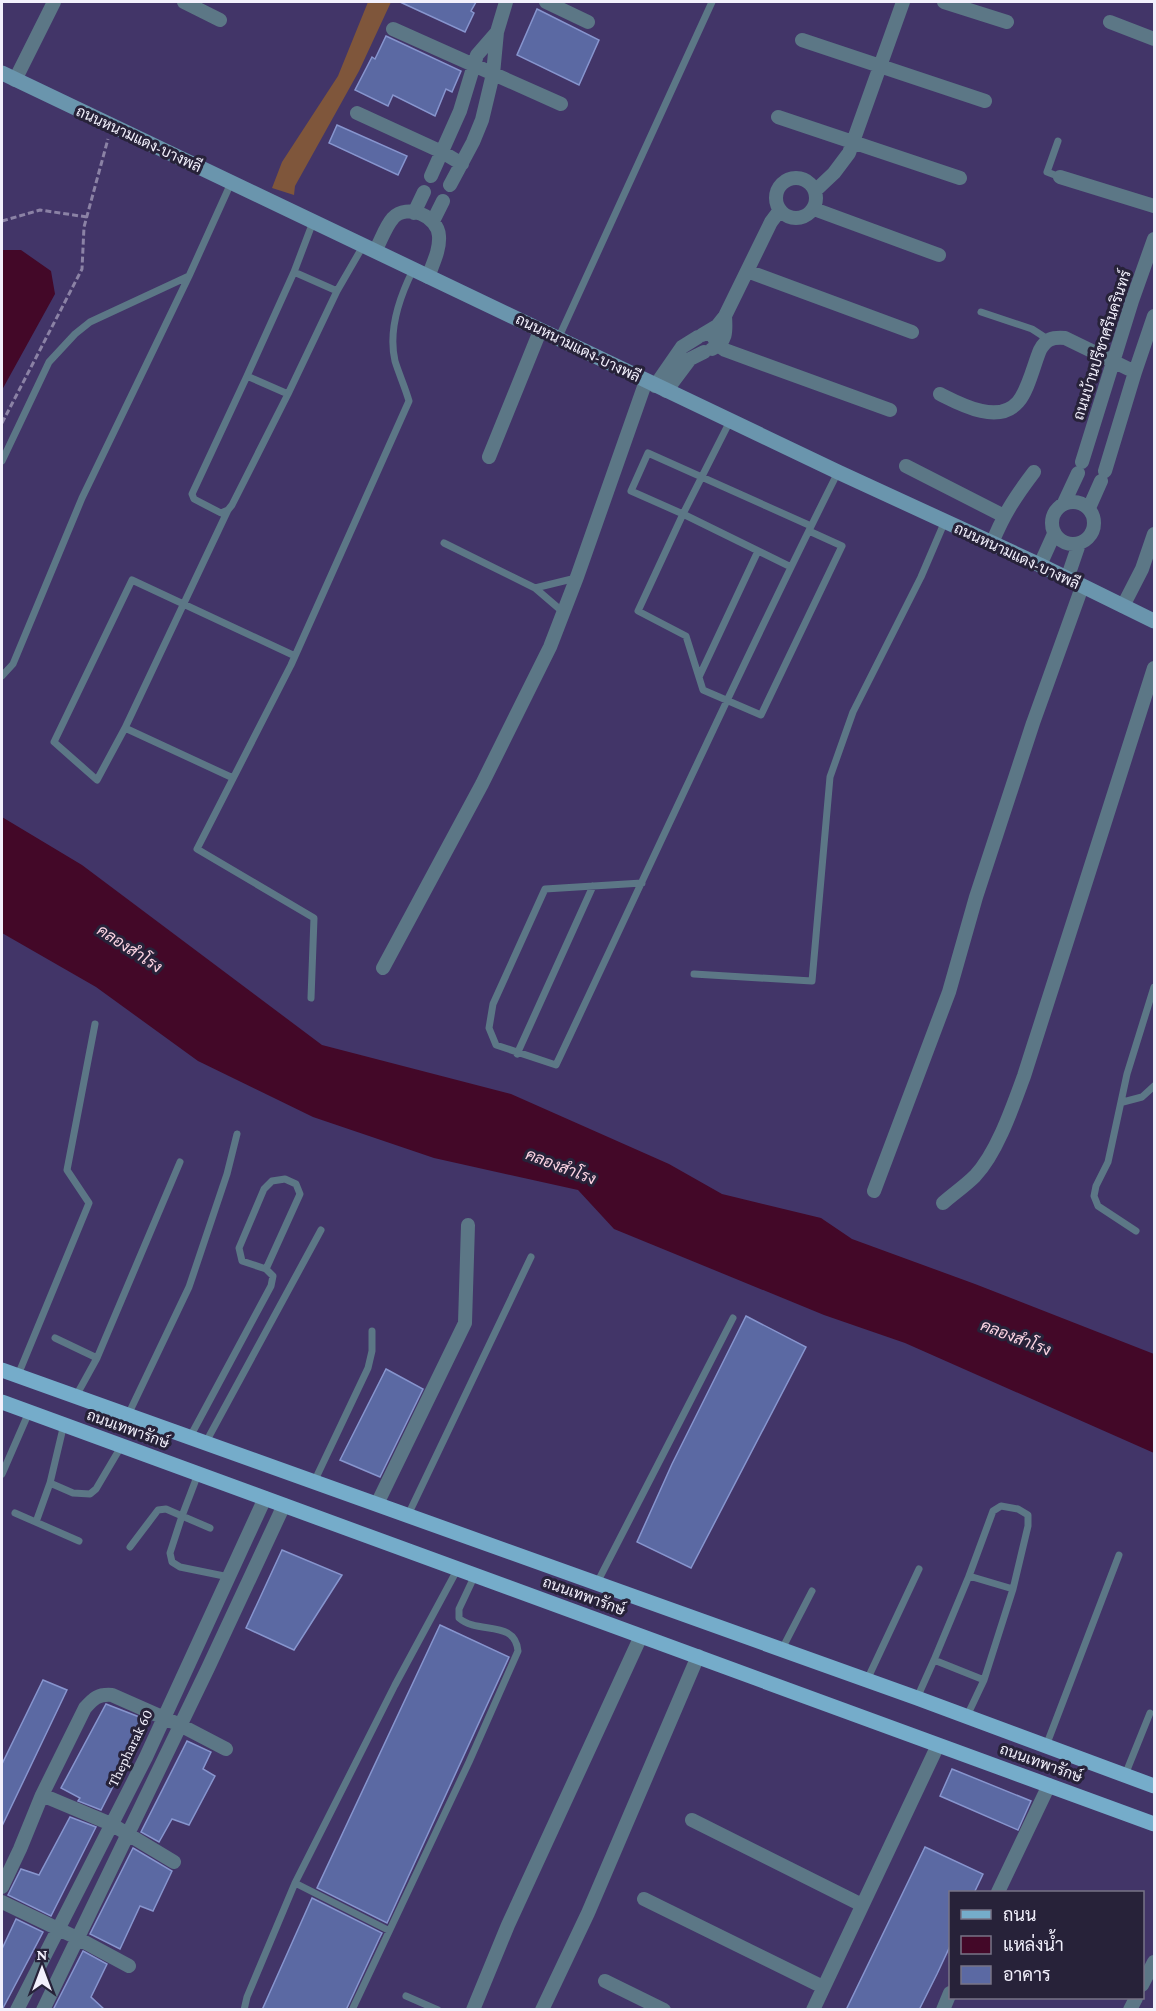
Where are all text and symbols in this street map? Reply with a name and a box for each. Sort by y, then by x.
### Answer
street label: ถนนหนามแดง-บางพลี [74,101,205,175]
street label: ถนนบ้านปรีชาศรีนครินทร์ [1068,267,1134,422]
street label: ถนนหนามแดง-บางพลี [513,309,644,385]
street label: ถนนหนามแดง-บางพลี [952,518,1083,592]
water label: คลองสำโรง [94,919,167,976]
water label: คลองสำโรง [523,1143,599,1188]
water label: คลองสำโรง [978,1314,1054,1359]
street label: ถนนเทพารักษ์ [85,1405,173,1452]
street label: ถนนเทพารักษ์ [541,1572,629,1619]
street label: Thepharak 60 [104,1707,156,1790]
street label: ถนนเทพารักษ์ [998,1739,1086,1786]
legend [949,1891,1144,1999]
text: ถนน [1003,1905,1036,1925]
text: แหล่งน้ำ [1003,1929,1064,1955]
north arrow [12,1939,72,1999]
text: N [37,1946,48,1963]
text: อาคาร [1003,1965,1051,1985]

